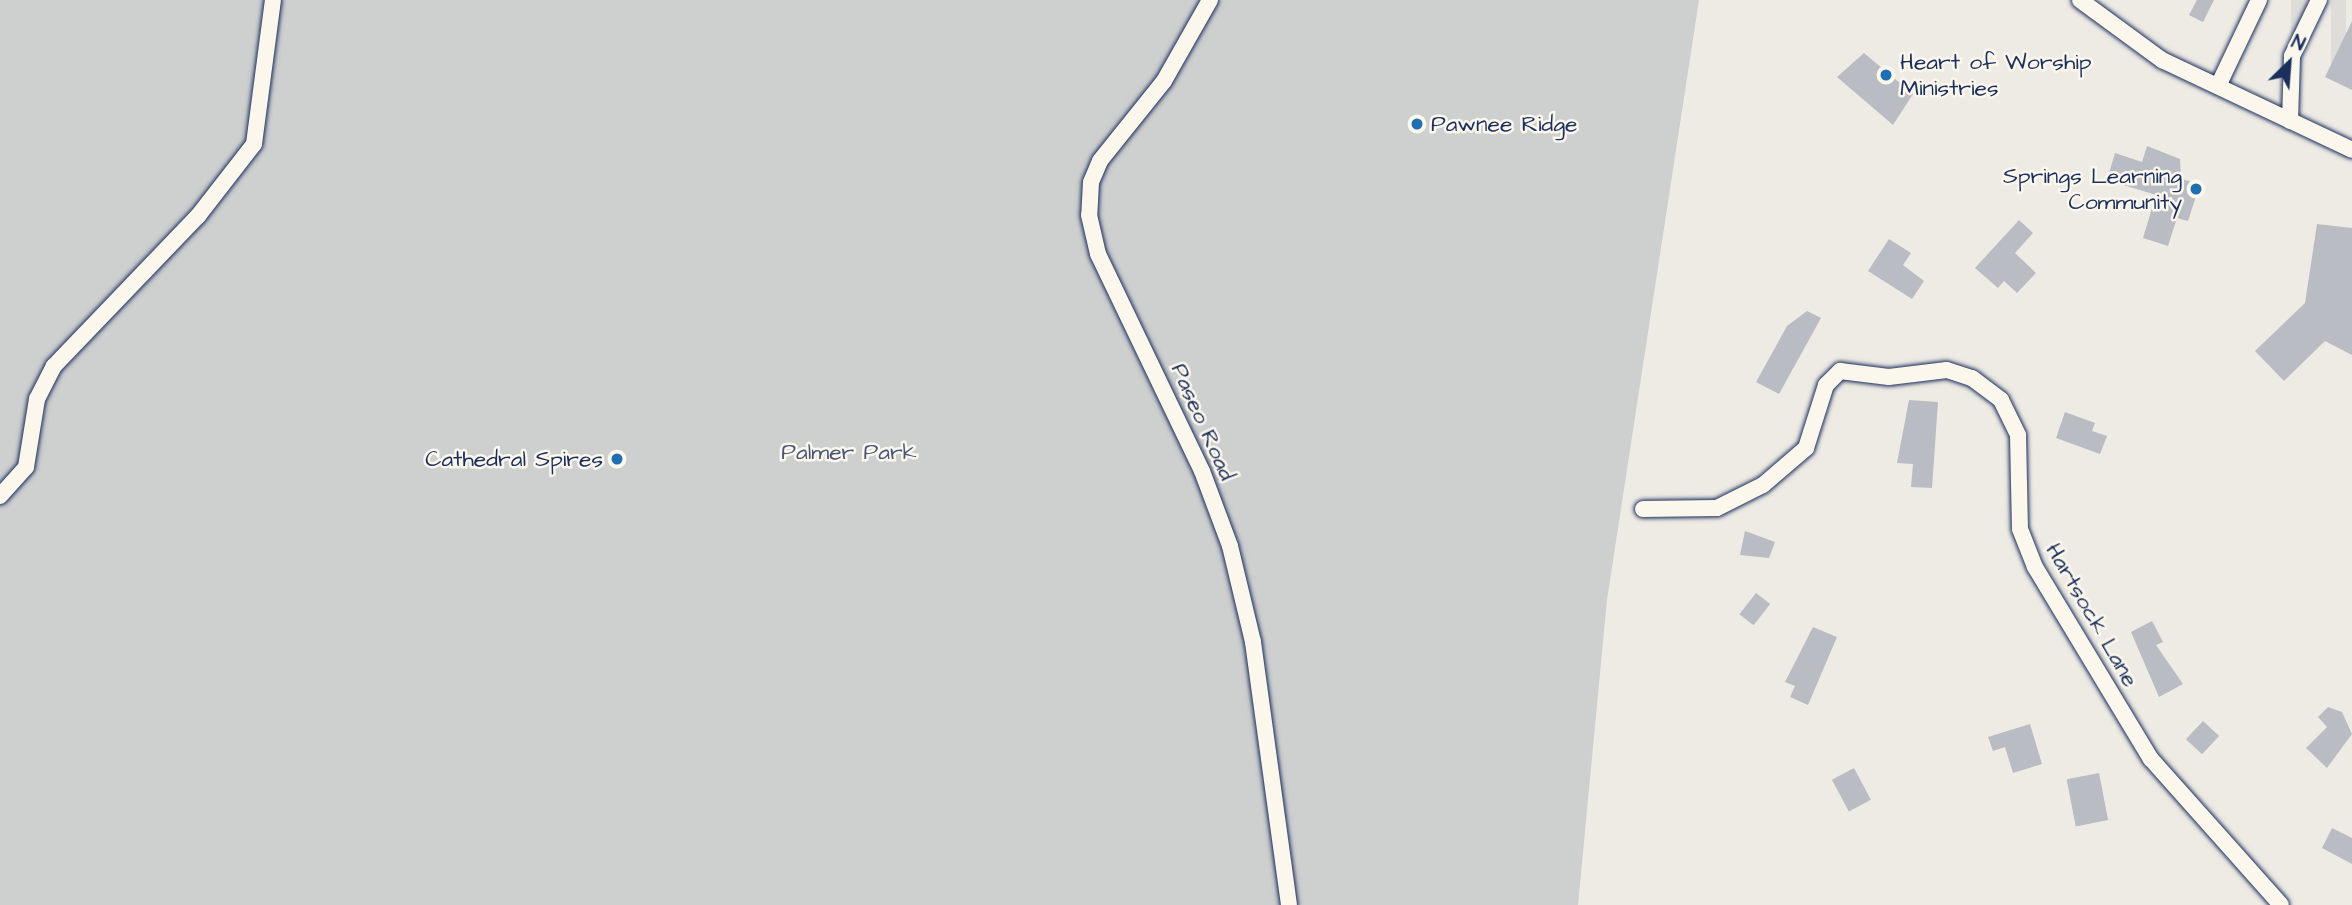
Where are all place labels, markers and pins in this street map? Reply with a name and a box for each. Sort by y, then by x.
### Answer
place label: Heart of Worship Ministries [1900,48,2092,102]
marker: Heart of Worship Ministries [1878,67,1894,83]
place label: Pawnee Ridge [1431,110,1578,138]
marker: Pawnee Ridge [1409,116,1425,132]
place label: Springs Learning Community [2003,162,2182,216]
marker: Springs Learning Community [2188,181,2204,197]
place label: Cathedral Spires [425,445,603,473]
marker: Cathedral Spires [609,451,625,467]

